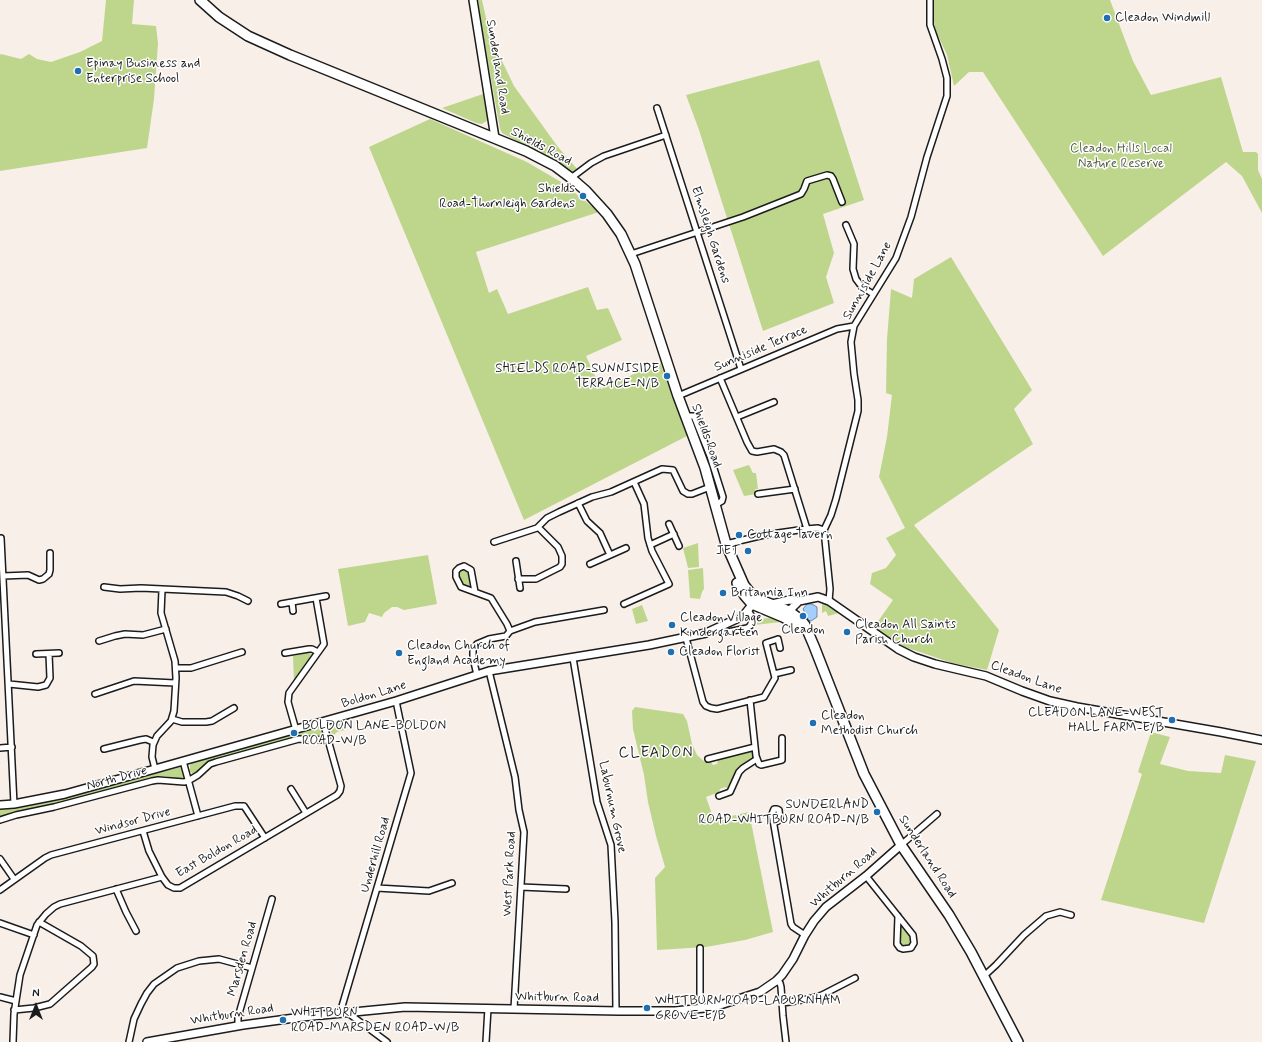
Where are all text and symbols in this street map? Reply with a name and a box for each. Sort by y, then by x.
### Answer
place label: Cleadon Windmill [1115,10,1210,26]
marker: Cleadon Windmill [1102,13,1112,23]
street label: Sunderland Road [482,19,512,115]
place label: Epinay Business and Enterprise School [86,56,200,87]
marker: Epinay Business and Enterprise School [73,66,83,76]
street label: Shields Road [508,124,574,170]
park label: Cleadon Hills Local Nature Reserve [1070,141,1172,172]
place label: Shields Road-Thornleigh Gardens [439,181,575,212]
street label: Elmsleigh Gardens [687,184,733,286]
marker: Shields Road-Thornleigh Gardens [578,191,588,201]
street label: Sunniside Lane [840,239,896,323]
street label: Sunniside Terrace [712,322,810,376]
place label: SHIELDS ROAD-SUNNISIDE TERRACE-N/B [495,361,659,392]
marker: SHIELDS ROAD-SUNNISIDE TERRACE-N/B [662,371,672,381]
street label: Shields Road [687,402,725,470]
place label: Cottage Tavern [747,527,832,543]
marker: Cottage Tavern [734,530,744,540]
place label: JET [716,543,740,559]
marker: JET [743,546,753,556]
place label: Britannia Inn [731,585,808,601]
marker: Britannia Inn [718,588,728,598]
place label: Cleadon Village Kindergarten [680,610,762,641]
marker: Cleadon [798,611,808,621]
place label: Cleadon All Saints Parish Church [855,617,956,648]
marker: Cleadon Village Kindergarten [667,620,677,630]
place label: Cleadon [781,622,825,638]
marker: Cleadon All Saints Parish Church [842,627,852,637]
place label: Cleadon Church of England Academy [407,638,510,669]
place label: Cleadon Florist [679,644,760,660]
marker: Cleadon Florist [666,647,676,657]
marker: Cleadon Church of England Academy [394,648,404,658]
street label: Cleadon Lane [988,658,1064,698]
street label: Boldon Lane [340,678,408,712]
place label: CLEADON LANE-WEST HALL FARM-E/B [1028,705,1164,736]
place label: Cleadon Methodist Church [821,708,918,739]
marker: CLEADON LANE-WEST HALL FARM-E/B [1167,715,1177,725]
place label: BOLDON LANE-BOLDON ROAD-W/B [302,718,446,749]
marker: Cleadon Methodist Church [808,718,818,728]
marker: BOLDON LANE-BOLDON ROAD-W/B [289,728,299,738]
district label: CLEADON [619,745,693,763]
street label: Laburnum Grove [595,759,629,855]
street label: North Drive [85,763,149,795]
place label: SUNDERLAND ROAD-WHITBURN ROAD-N/B [699,797,869,828]
street label: Windsor Drive [94,804,172,840]
marker: SUNDERLAND ROAD-WHITBURN ROAD-N/B [872,807,882,817]
street label: Sunderland Road [894,813,960,901]
street label: Underhill Road [358,815,394,895]
street label: East Boldon Road [173,822,261,882]
street label: West Park Road [500,831,520,917]
street label: Whitburn Road [807,845,881,911]
street label: Marsden Road [225,920,261,998]
north arrow [16,986,56,1026]
text: N [32,987,40,1001]
street label: Whitburn Road [515,989,599,1007]
place label: WHITBURN ROAD-LABURNHAM GROVE-E/B [655,993,841,1024]
street label: Whitburn Road [189,1001,275,1029]
marker: WHITBURN ROAD-LABURNHAM GROVE-E/B [642,1003,652,1013]
place label: WHITBURN ROAD-MARSDEN ROAD-W/B [291,1005,459,1036]
marker: WHITBURN ROAD-MARSDEN ROAD-W/B [278,1015,288,1025]

